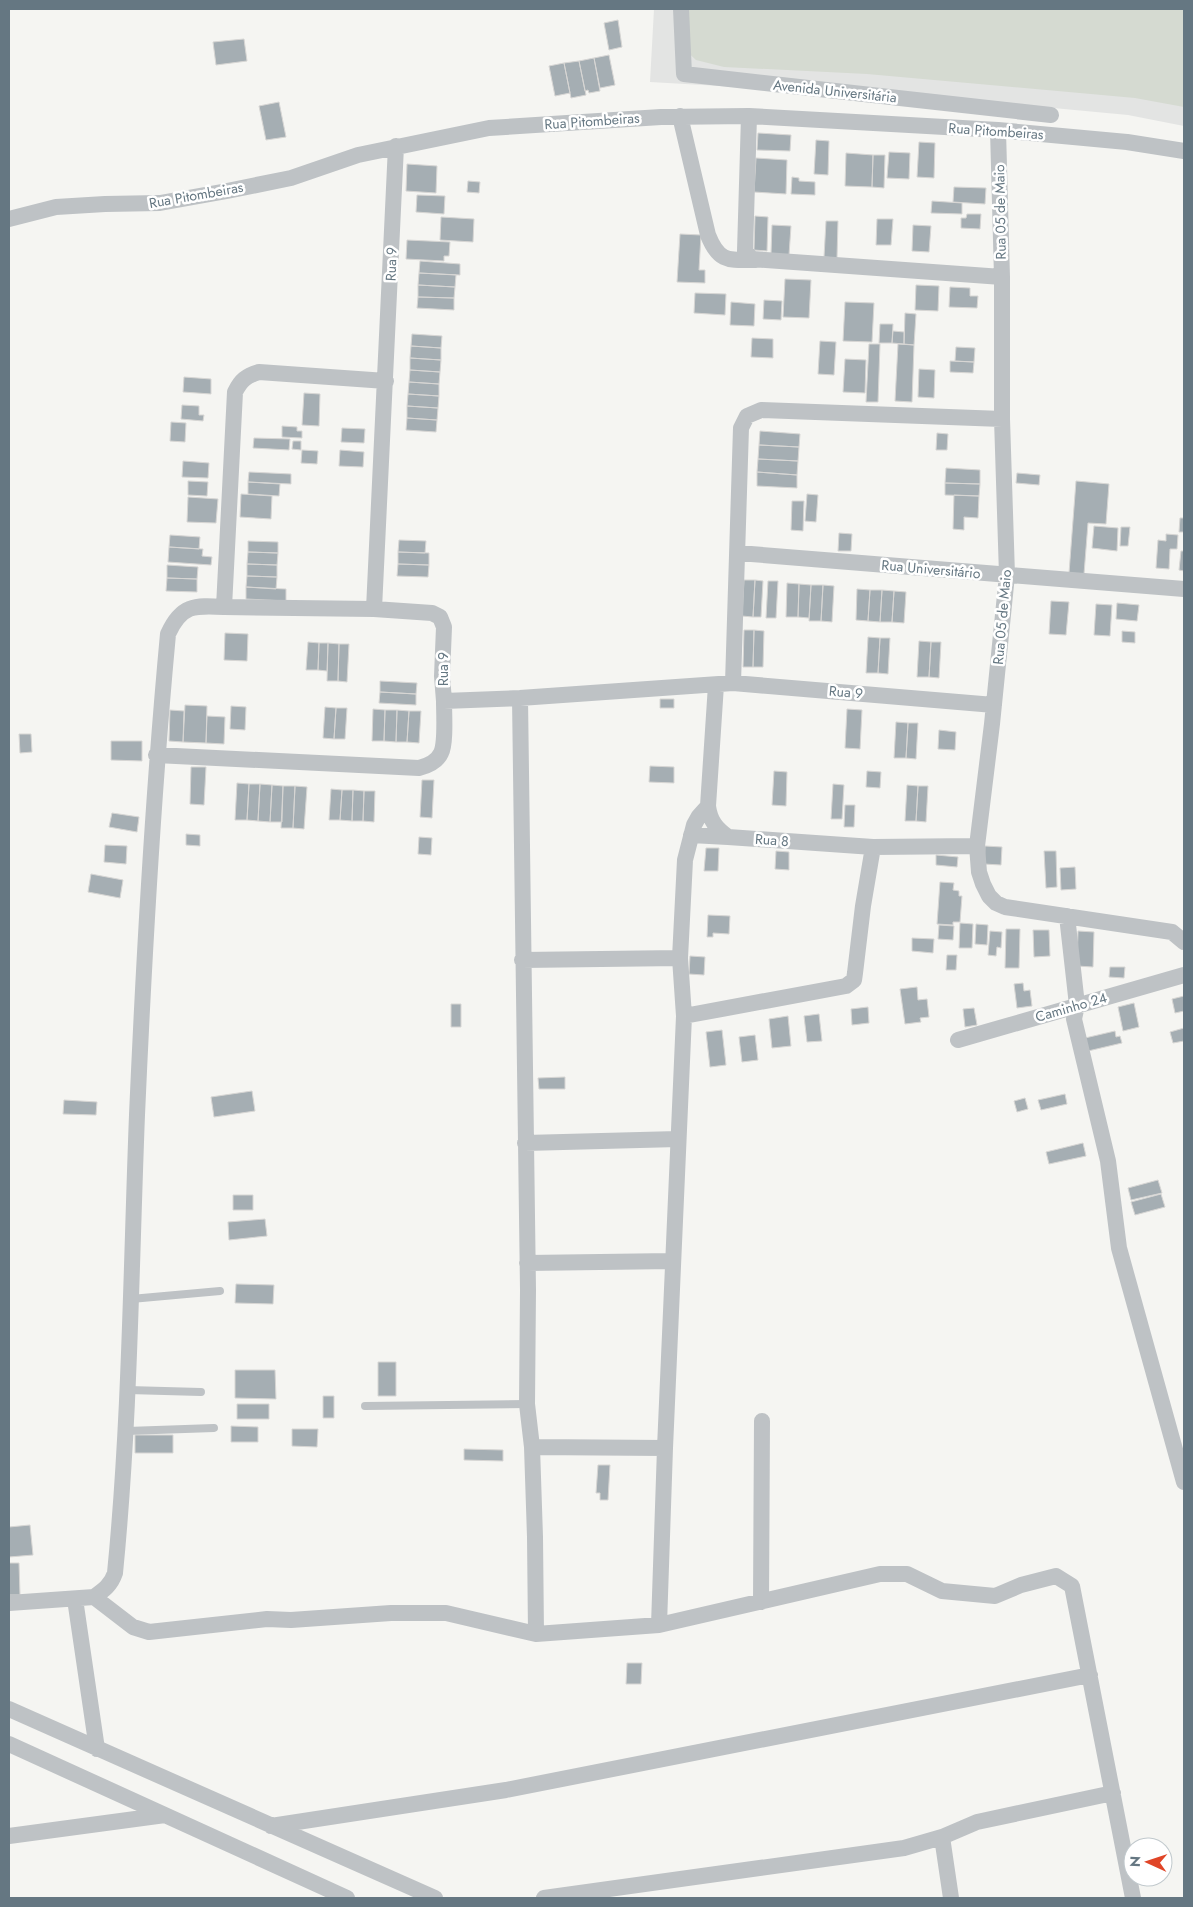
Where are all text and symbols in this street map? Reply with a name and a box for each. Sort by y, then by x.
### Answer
street label: Avenida Universitária [772,75,898,107]
street label: Rua Pitombeiras [544,108,641,134]
street label: Rua Pitombeiras [948,118,1045,144]
street label: Rua 05 de Maio [989,164,1011,260]
street label: Rua Pitombeiras [147,177,245,213]
street label: Rua 9 [380,247,402,281]
street label: Rua Universitário [881,555,982,583]
street label: Rua 05 de Maio [988,568,1016,665]
street label: Rua 9 [433,652,453,686]
street label: Rua 9 [828,681,864,703]
street label: Rua 8 [754,829,790,851]
street label: Caminho 24 [1033,987,1109,1027]
north arrow [1123,1837,1173,1887]
text: N [1125,1855,1145,1867]

